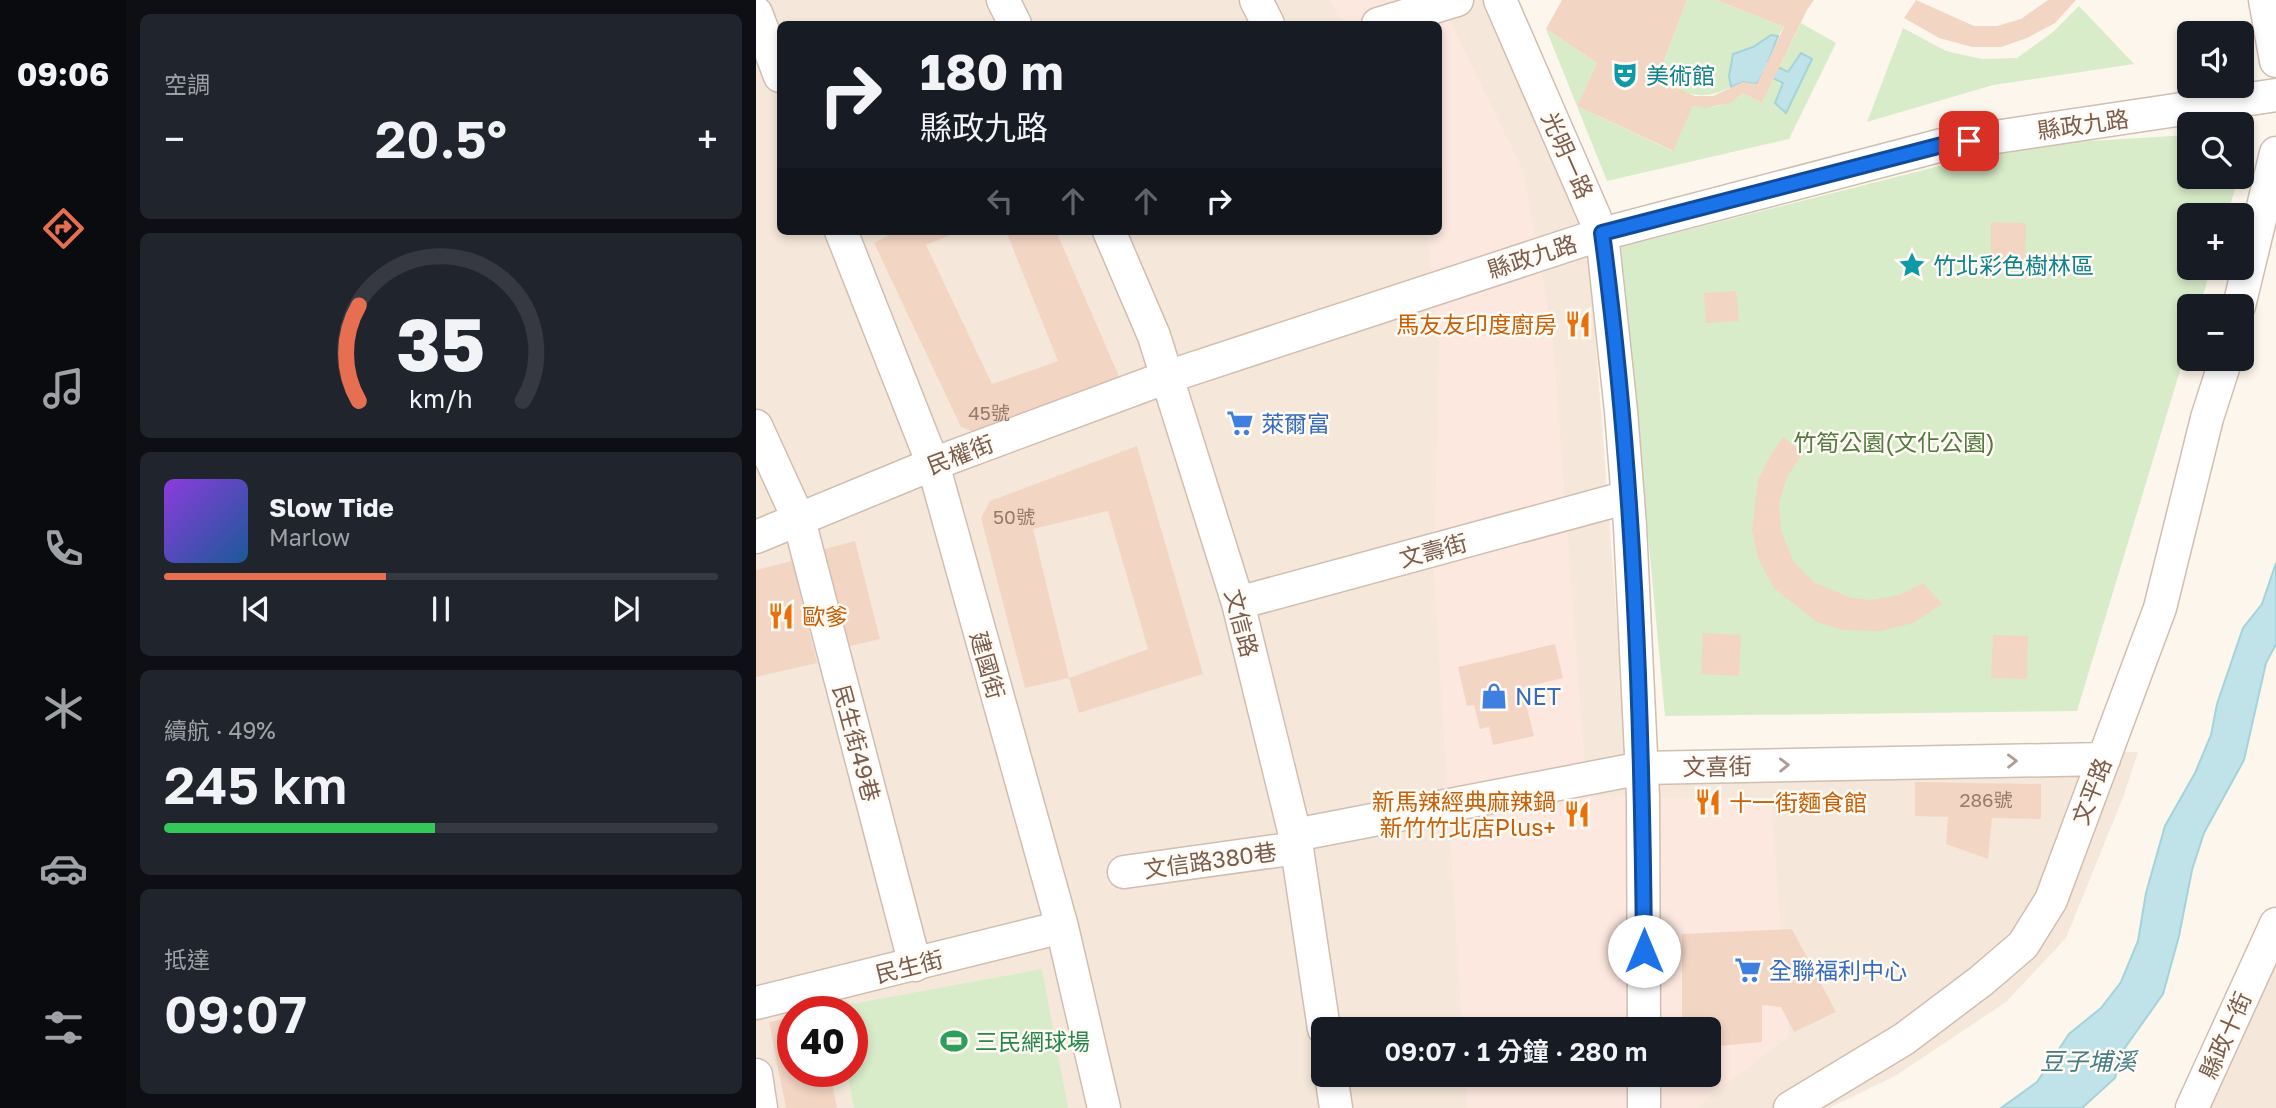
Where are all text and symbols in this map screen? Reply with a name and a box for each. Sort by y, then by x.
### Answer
map controls [2177,21,2254,371]
button: sound [2177,21,2254,98]
text: 180 m [920,42,1064,101]
icon: right [805,49,896,140]
text: 09:06 [17,55,109,93]
theatre icon: 美術館 [1610,60,1640,90]
place label: 美術館 [1646,61,1715,89]
text: 空調 [164,70,210,98]
street label: 縣政九路 [2035,104,2131,144]
text: 20.5° [375,107,507,169]
street label: 光明一路 [1537,107,1599,203]
text: 縣政九路 [920,108,1048,146]
pin [1939,111,1999,171]
button: search [2177,112,2254,189]
text: − [164,116,185,161]
text: + [697,116,718,161]
icon: arrive [1950,122,1988,160]
icon: left [981,182,1019,220]
icon: ahead [1054,182,1092,220]
icon: ahead [1127,182,1165,220]
icon: right [1200,182,1238,220]
button: + [2177,203,2254,280]
icon: directions [39,204,88,253]
street label: 縣政九路 [1484,228,1580,284]
place icon: 竹北彩色樹林區 [1897,250,1927,280]
place label: 竹北彩色樹林區 [1933,251,2094,279]
button: − [2177,294,2254,371]
text: 35 [397,301,485,388]
restaurant icon: 馬友友印度廚房 [1563,309,1593,339]
place label: 馬友友印度廚房 [1396,310,1557,338]
icon: music [39,364,88,413]
text: km/h [409,383,473,414]
house number: 45號 [968,401,1010,424]
supermarket icon: 萊爾富 [1225,408,1255,438]
place label: 萊爾富 [1261,409,1330,437]
park label: 竹筍公園(文化公園) [1793,428,1995,456]
street label: 民權街 [923,429,997,479]
text: Slow Tide [269,492,394,523]
house number: 50號 [993,505,1035,528]
text: Marlow [269,523,350,551]
icon: phone [39,524,88,573]
street label: 文壽街 [1396,528,1470,572]
street label: 文信路 [1220,586,1264,660]
icon: previous [237,590,275,628]
icon: pause [422,590,460,628]
icon: next [607,590,645,628]
restaurant icon: 歐爹 [766,601,796,631]
place label: 歐爹 [802,602,848,630]
street label: 建國街 [965,628,1011,702]
street label: 民生街49巷 [828,681,886,805]
shop icon: NET [1479,681,1509,711]
place label: NET [1515,682,1561,710]
icon: climate [39,684,88,733]
text: 續航 · 49% [164,716,276,744]
street label: 文喜街 [1682,751,1752,781]
text: 245 km [164,753,347,815]
one-way arrow [2007,753,2017,769]
street label: 文平路 [2066,754,2116,828]
one-way arrow [1779,757,1790,773]
place label: 新馬辣經典麻辣鍋 新竹竹北店Plus+ [1372,787,1556,841]
restaurant icon: 十一街麵食館 [1693,787,1723,817]
place label: 十一街麵食館 [1729,788,1867,816]
house number: 286號 [1959,788,2013,811]
restaurant icon: 新馬辣經典麻辣鍋 新竹竹北店Plus+ [1562,799,1592,829]
street label: 文信路380巷 [1142,837,1278,883]
icon: car [39,844,88,893]
position arrow [1607,914,1681,988]
street label: 民生街 [872,944,946,988]
text: 抵達 [164,945,210,973]
supermarket icon: 全聯福利中心 [1733,955,1763,985]
place label: 全聯福利中心 [1769,956,1907,984]
text: 09:07 [164,982,307,1044]
street label: 縣政十街 [2194,987,2256,1083]
speed limit sign: 40 [777,996,868,1087]
icon: filters [39,1003,88,1052]
sports icon: 三民網球場 [939,1026,969,1056]
place label: 三民網球場 [975,1027,1090,1055]
text: 09:07 · 1 分鐘 · 280 m [1384,1036,1648,1067]
water label: 豆子埔溪 [2040,1046,2139,1075]

